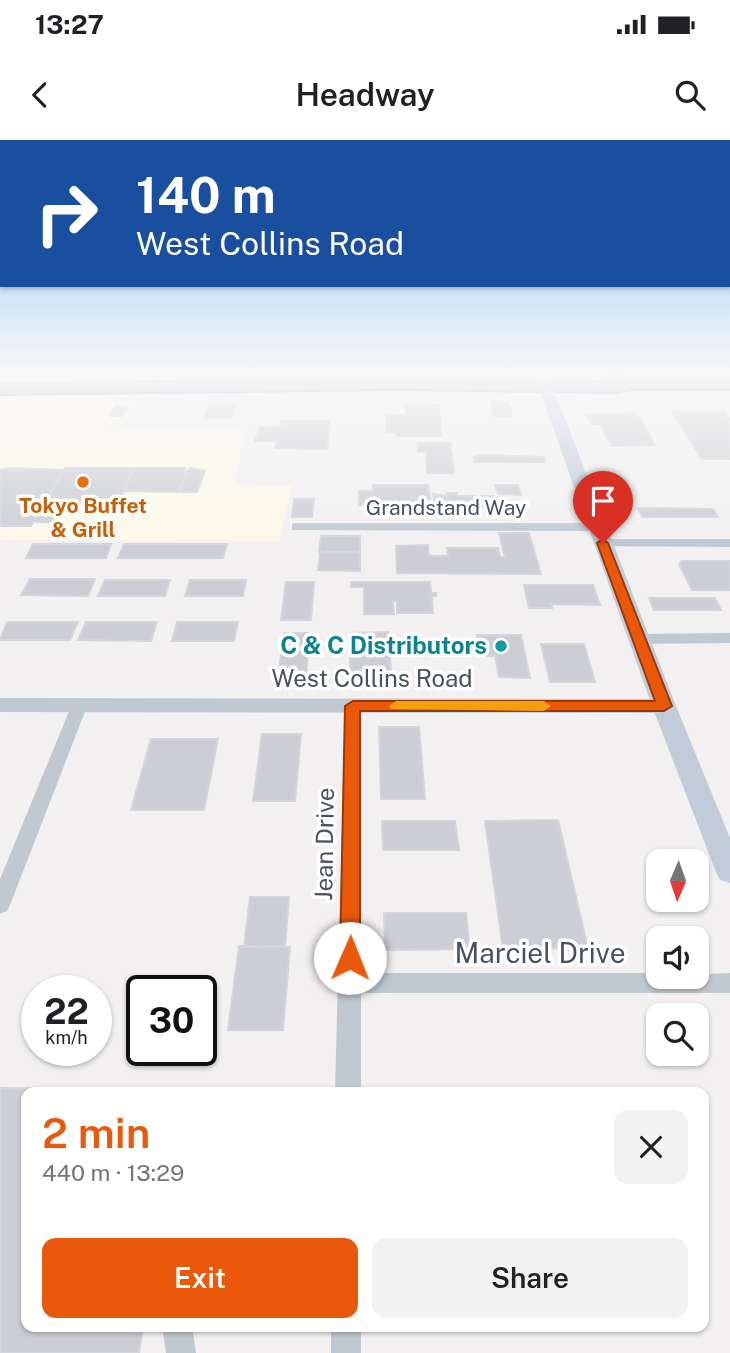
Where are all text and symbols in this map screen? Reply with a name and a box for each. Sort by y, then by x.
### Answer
text: 13:27 [35,9,104,40]
icon: back [21,76,59,114]
text: Headway [295,76,435,113]
icon: search [671,76,709,114]
text: 140 m [136,166,276,224]
icon: right [21,168,112,259]
text: West Collins Road [136,225,404,262]
pin [573,471,633,543]
marker: Tokyo Buffet & Grill [75,474,91,490]
icon: arrive [584,482,622,520]
place label: Tokyo Buffet & Grill [19,493,147,542]
street label: Grandstand Way [366,495,526,520]
place label: C & C Distributors [280,631,487,659]
marker: C & C Distributors [493,638,509,654]
street label: West Collins Road [271,664,473,692]
street label: Jean Drive [309,787,339,901]
north arrow [646,849,709,912]
map controls [646,849,709,1066]
position arrow [313,921,387,995]
button: sound [646,926,709,989]
street label: Marciel Drive [454,936,626,969]
speed limit sign: 30 [126,975,217,1066]
text: 22 [44,991,89,1032]
button: search [646,1003,709,1066]
text: km/h [45,1027,88,1048]
text: 2 min [42,1108,150,1157]
button: close [614,1110,688,1184]
text: 440 m · 13:29 [42,1159,184,1186]
button: Exit [42,1238,358,1318]
button: Share [372,1238,688,1318]

